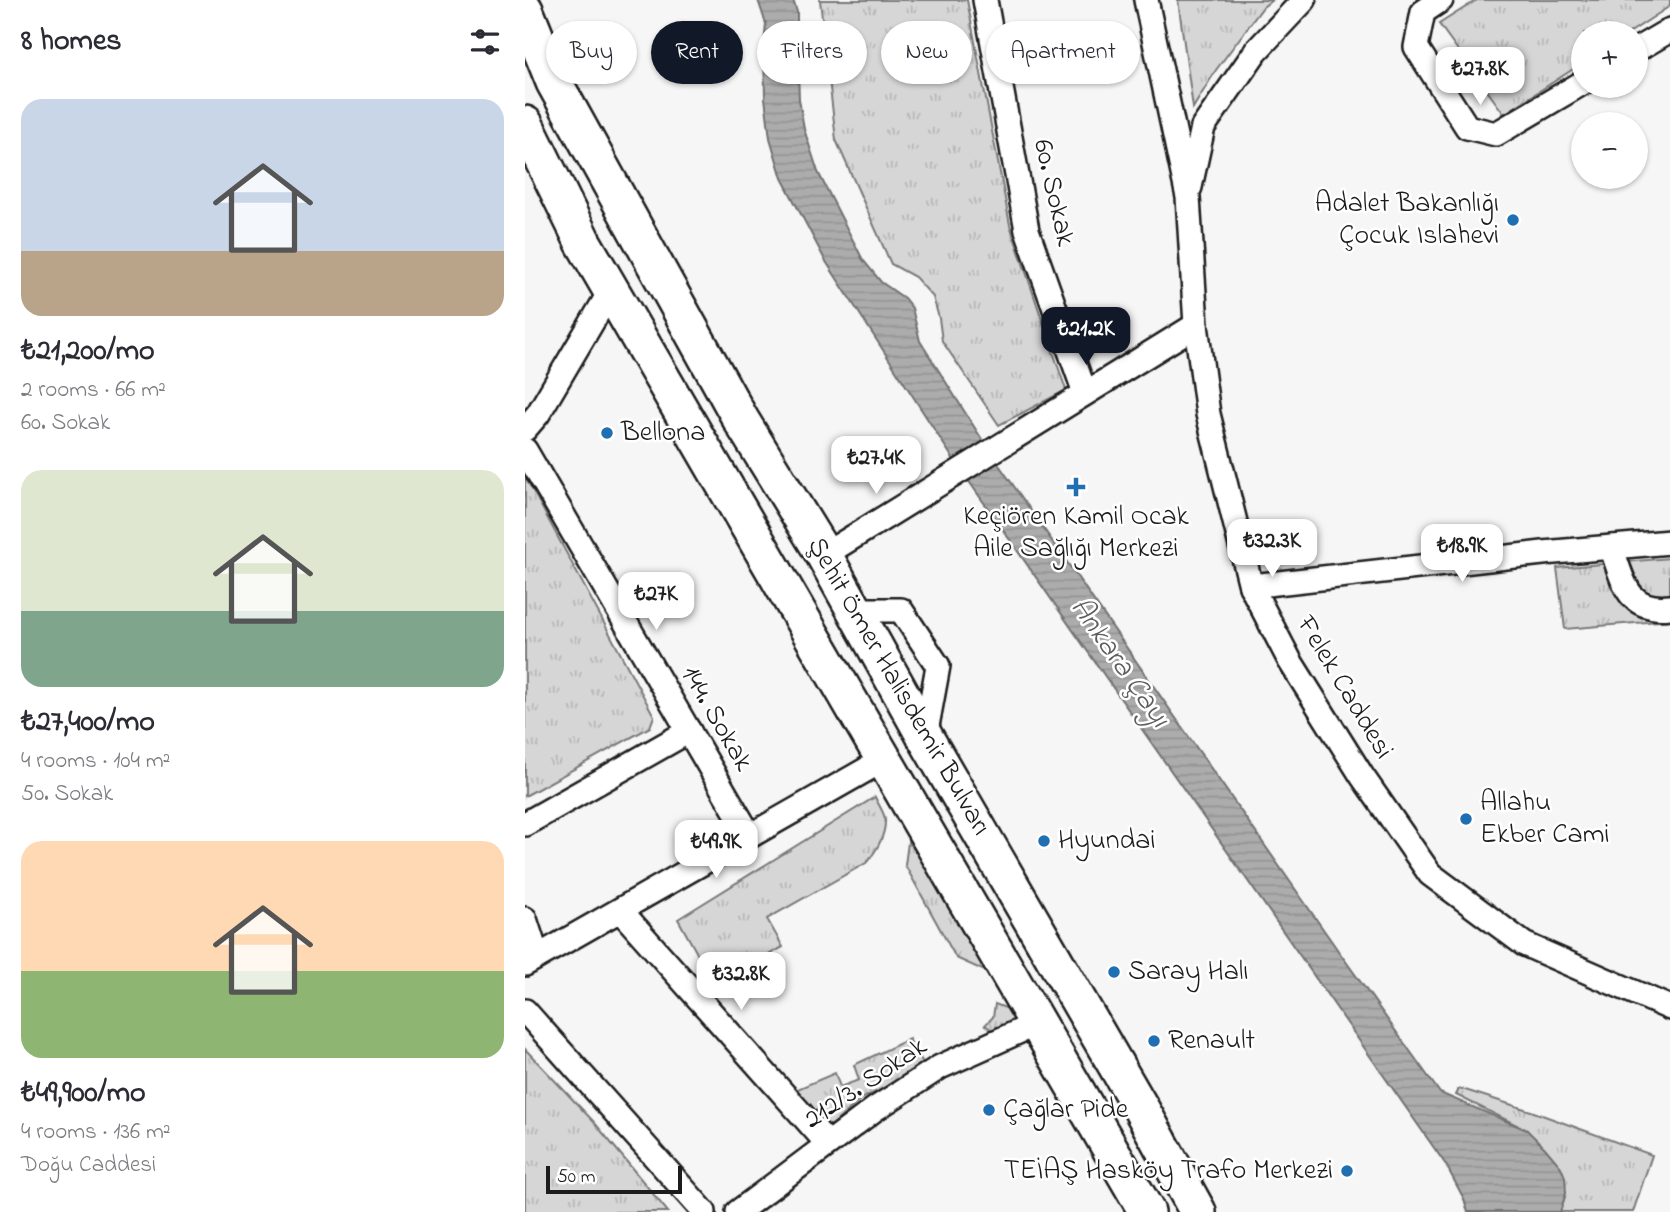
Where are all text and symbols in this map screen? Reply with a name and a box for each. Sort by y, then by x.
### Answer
text: 8 homes [21,20,122,64]
chip: Buy [546,21,637,84]
chip: Rent [651,21,743,84]
chip: Filters [757,21,867,84]
chip: New [881,21,972,84]
chip: Apartment [986,21,1140,84]
map controls [1571,21,1648,189]
button: + [1571,21,1648,98]
icon: filters [466,23,504,61]
pin: ₺27.8K [1423,48,1537,107]
text: ₺27.8K [1452,53,1508,86]
button: − [1571,112,1648,189]
street label: 60. Sokak [1021,136,1085,251]
icon: home [200,145,326,271]
place label: Adalet Bakanlığı Çocuk Islahevi [1315,184,1499,257]
marker: Adalet Bakanlığı Çocuk Islahevi [1505,212,1521,228]
pin: ₺21.2K [1029,308,1143,367]
text: ₺21.2K [1057,313,1115,346]
text: ₺21,200/mo [21,330,155,374]
text: 2 rooms · 66 m² [21,374,166,407]
text: 60. Sokak [21,407,110,440]
place label: Bellona [620,413,705,454]
marker: Bellona [599,425,615,441]
pin: ₺27.4K [819,436,933,496]
text: ₺27.4K [847,442,905,475]
marker: Keçiören Kamil Ocak Aile Sağlığı Merkezi [1066,477,1086,497]
place label: Keçiören Kamil Ocak Aile Sağlığı Merkezi [963,497,1190,570]
icon: home [200,516,326,642]
pin: ₺32.3K [1215,520,1329,579]
pin: ₺18.9K [1405,524,1519,584]
text: ₺32.3K [1243,525,1301,558]
street label: Şehit Ömer Halisdemir Bulvarı [796,530,1000,844]
text: ₺18.9K [1437,530,1487,563]
pin: ₺27K [615,572,697,632]
text: ₺27K [634,578,678,611]
water label: Ankara Çayı [1058,589,1180,738]
street label: Felek Caddesi [1284,608,1403,768]
street label: 144. Sokak [669,659,763,780]
text: ₺27,400/mo [21,701,155,745]
text: 4 rooms · 104 m² [21,745,170,778]
text: 50. Sokak [21,778,113,811]
place label: Allahu Ekber Cami [1480,783,1610,856]
marker: Allahu Ekber Cami [1458,811,1474,827]
pin: ₺49.9K [659,820,773,880]
place label: Hyundai [1058,821,1155,862]
text: ₺49.9K [691,826,741,859]
marker: Hyundai [1036,833,1052,849]
icon: home [200,887,326,1013]
place label: Saray Halı [1128,952,1249,993]
pin: ₺32.8K [684,953,798,1012]
text: ₺32.8K [713,958,769,991]
marker: Saray Halı [1106,964,1122,980]
place label: Renault [1168,1021,1255,1062]
street label: 212/3. Sokak [796,1027,937,1140]
marker: Renault [1146,1033,1162,1049]
text: ₺49,900/mo [21,1072,146,1116]
place label: Çağlar Pide [1003,1090,1129,1131]
marker: Çağlar Pide [981,1102,997,1118]
text: 4 rooms · 136 m² [21,1116,171,1149]
text: Doğu Caddesi [21,1149,156,1182]
place label: TEİAŞ Hasköy Trafo Merkezi [1004,1151,1333,1192]
scale bar [546,1163,683,1195]
marker: TEİAŞ Hasköy Trafo Merkezi [1339,1163,1355,1179]
text: 50 m [557,1164,596,1191]

